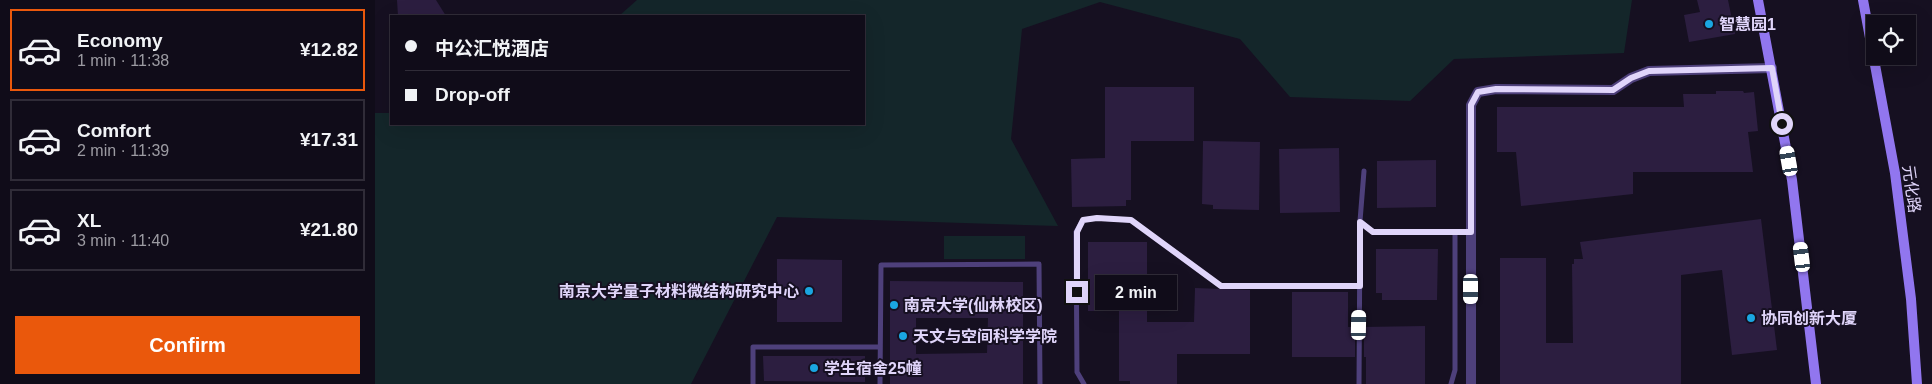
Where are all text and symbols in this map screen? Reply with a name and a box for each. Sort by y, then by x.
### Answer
map controls [1866,15,1916,65]
button: locate [1866,15,1916,65]
place label: 智慧园1 [1719,16,1776,33]
marker: 智慧园1 [1703,18,1715,30]
icon: car [17,28,62,73]
text: Economy [77,30,163,51]
text: 中公汇悦酒店 [435,38,549,59]
text: ¥12.82 [300,39,358,60]
text: 1 min · 11:38 [77,52,169,69]
text: Drop-off [435,84,510,105]
route start [1771,113,1793,135]
icon: car [17,118,62,163]
text: Comfort [77,120,151,141]
text: ¥17.31 [300,129,358,150]
text: 2 min · 11:39 [77,142,169,159]
car [1779,145,1798,177]
street label: 元化路 [1900,164,1923,214]
icon: car [17,208,62,253]
text: XL [77,210,101,231]
text: ¥21.80 [300,219,358,240]
text: 3 min · 11:40 [77,232,169,249]
car [1792,241,1811,273]
callout: 2 min [1095,274,1177,310]
car [1463,274,1478,304]
route end [1066,281,1088,303]
place label: 南京大学量子材料微结构研究中心 [559,282,799,300]
text: 2 min [1115,284,1157,301]
marker: 南京大学量子材料微结构研究中心 [803,285,815,297]
place label: 南京大学(仙林校区) [904,296,1043,314]
marker: 南京大学(仙林校区) [888,299,900,311]
car [1351,310,1366,340]
place label: 协同创新大厦 [1761,310,1857,327]
marker: 协同创新大厦 [1745,312,1757,324]
button: Confirm [15,316,360,374]
place label: 天文与空间科学学院 [913,328,1057,345]
marker: 天文与空间科学学院 [897,330,909,342]
place label: 学生宿舍25幢 [824,359,922,377]
marker: 学生宿舍25幢 [808,362,820,374]

